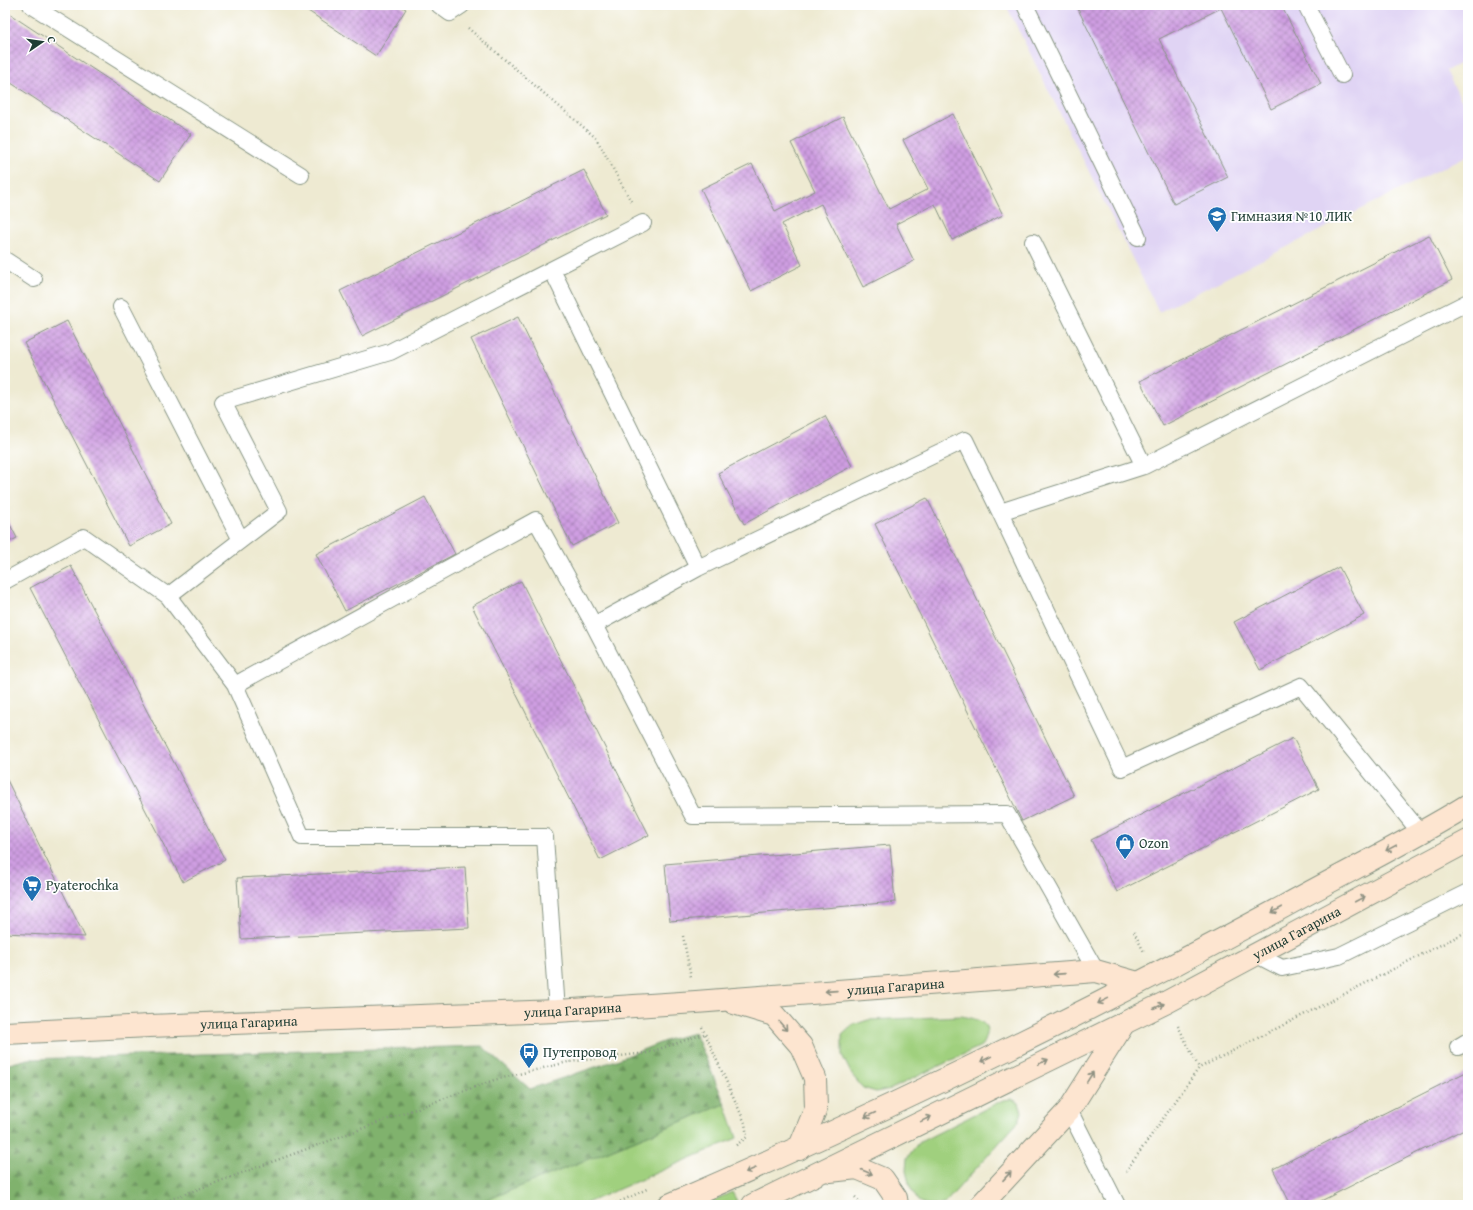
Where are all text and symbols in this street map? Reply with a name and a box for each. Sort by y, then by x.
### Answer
north arrow [22,22,62,62]
text: С [43,35,60,45]
school or university icon: Гимназия №10 ЛИК [1206,205,1228,233]
place label: Гимназия №10 ЛИК [1231,206,1353,226]
shop icon: Ozon [1114,832,1136,860]
place label: Ozon [1139,833,1169,853]
one-way arrow [1385,845,1397,852]
supermarket icon: Pyaterochka [21,874,43,902]
place label: Pyaterochka [46,875,119,895]
one-way arrow [1354,895,1366,902]
street label: улица Гагарина [1248,901,1345,965]
one-way arrow [1271,907,1283,914]
one-way arrow [1053,971,1066,978]
street label: улица Гагарина [845,973,945,1000]
one-way arrow [825,988,838,995]
street label: улица Гагарина [522,997,622,1022]
one-way arrow [1097,998,1109,1005]
one-way arrow [1153,1002,1165,1009]
street label: улица Гагарина [199,1011,298,1034]
one-way arrow [779,1020,788,1031]
bus stop icon: Путепровод [518,1041,540,1069]
place label: Путепровод [543,1042,617,1062]
one-way arrow [981,1055,993,1063]
one-way arrow [1037,1058,1049,1065]
one-way arrow [1086,1071,1094,1083]
one-way arrow [864,1112,876,1119]
one-way arrow [920,1115,932,1122]
one-way arrow [746,1166,758,1174]
one-way arrow [860,1169,872,1176]
one-way arrow [1002,1172,1011,1182]

